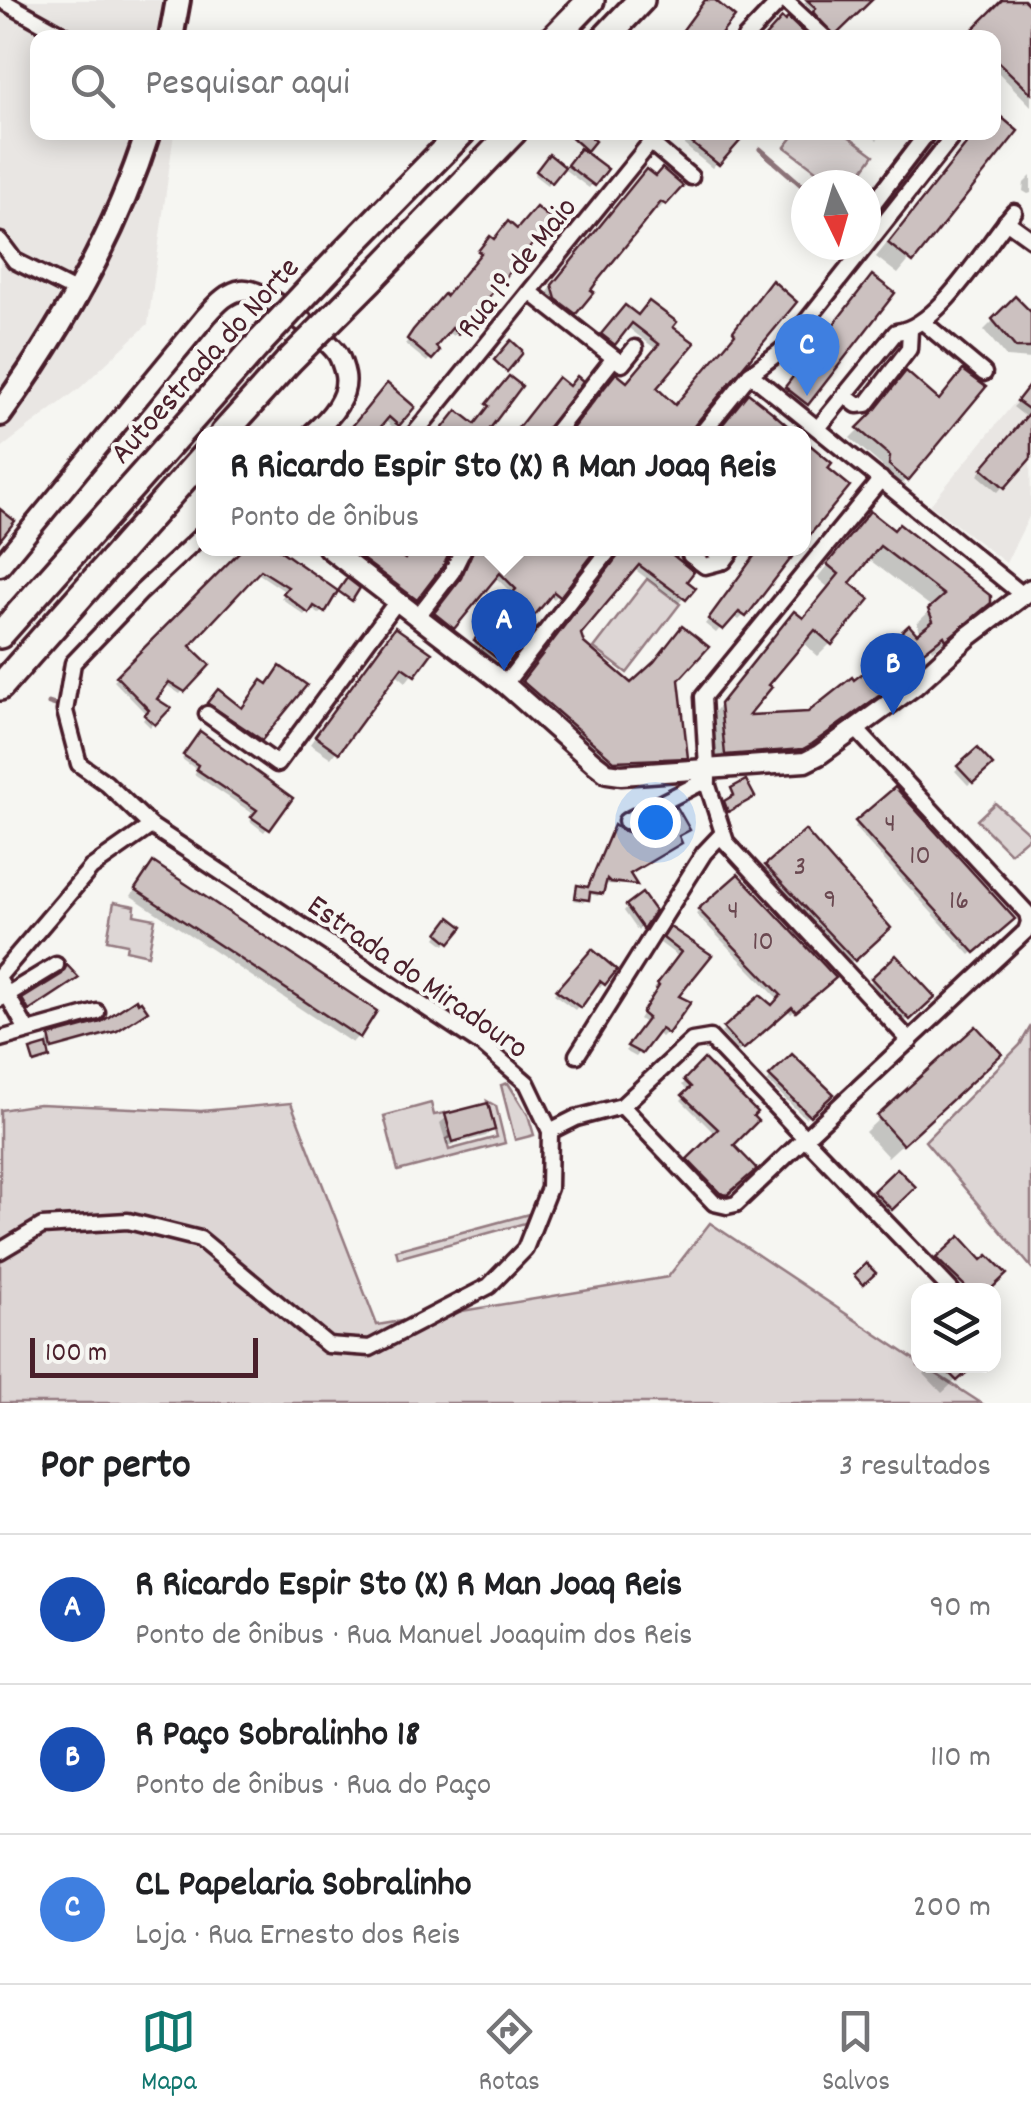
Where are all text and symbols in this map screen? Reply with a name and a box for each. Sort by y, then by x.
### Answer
search box [30,30,1001,140]
icon: search [65,58,120,113]
text: Pesquisar aqui [145,58,350,113]
north arrow [791,170,881,260]
street label: Rua 1º de Maio [447,188,590,350]
street label: Autoestrada do Norte [101,248,313,476]
pin: C [774,314,840,396]
popup [196,426,811,556]
text: R Ricardo Espir Sto (X) R Man Joaq Reis [230,441,777,496]
text: Ponto de ônibus [230,496,419,542]
pin: A [472,588,536,671]
pin: B [860,632,926,715]
your location [630,797,681,848]
house number: 4 [884,806,896,846]
house number: 10 [909,838,931,878]
house number: 3 [794,849,806,889]
house number: 9 [824,882,836,922]
house number: 16 [949,883,969,923]
street label: Estrada do Miradouro [296,885,536,1073]
house number: 4 [727,893,739,933]
house number: 10 [752,924,774,964]
map controls [911,1283,1001,1373]
button: layers [911,1283,1001,1373]
scale bar [30,1333,258,1378]
text: 100 m [45,1335,107,1375]
text: Por perto [40,1438,191,1498]
text: 3 resultados [839,1445,991,1491]
text: R Ricardo Espir Sto (X) R Man Joaq Reis [135,1559,682,1614]
text: A [64,1586,81,1632]
text: 90 m [930,1586,991,1632]
text: Ponto de ônibus · Rua Manuel Joaquim dos Reis [135,1614,693,1660]
text: R Paço Sobralinho 18 [135,1709,420,1764]
text: B [65,1736,80,1782]
text: 110 m [930,1736,991,1782]
text: Ponto de ônibus · Rua do Paço [135,1764,491,1810]
text: CL Papelaria Sobralinho [135,1859,472,1914]
text: C [65,1886,80,1932]
text: 200 m [913,1886,991,1932]
text: Loja · Rua Ernesto dos Reis [135,1914,461,1960]
tab: Mapa [141,2004,197,2104]
tab: Rotas [479,2004,540,2104]
tab: Salvos [822,2004,890,2104]

